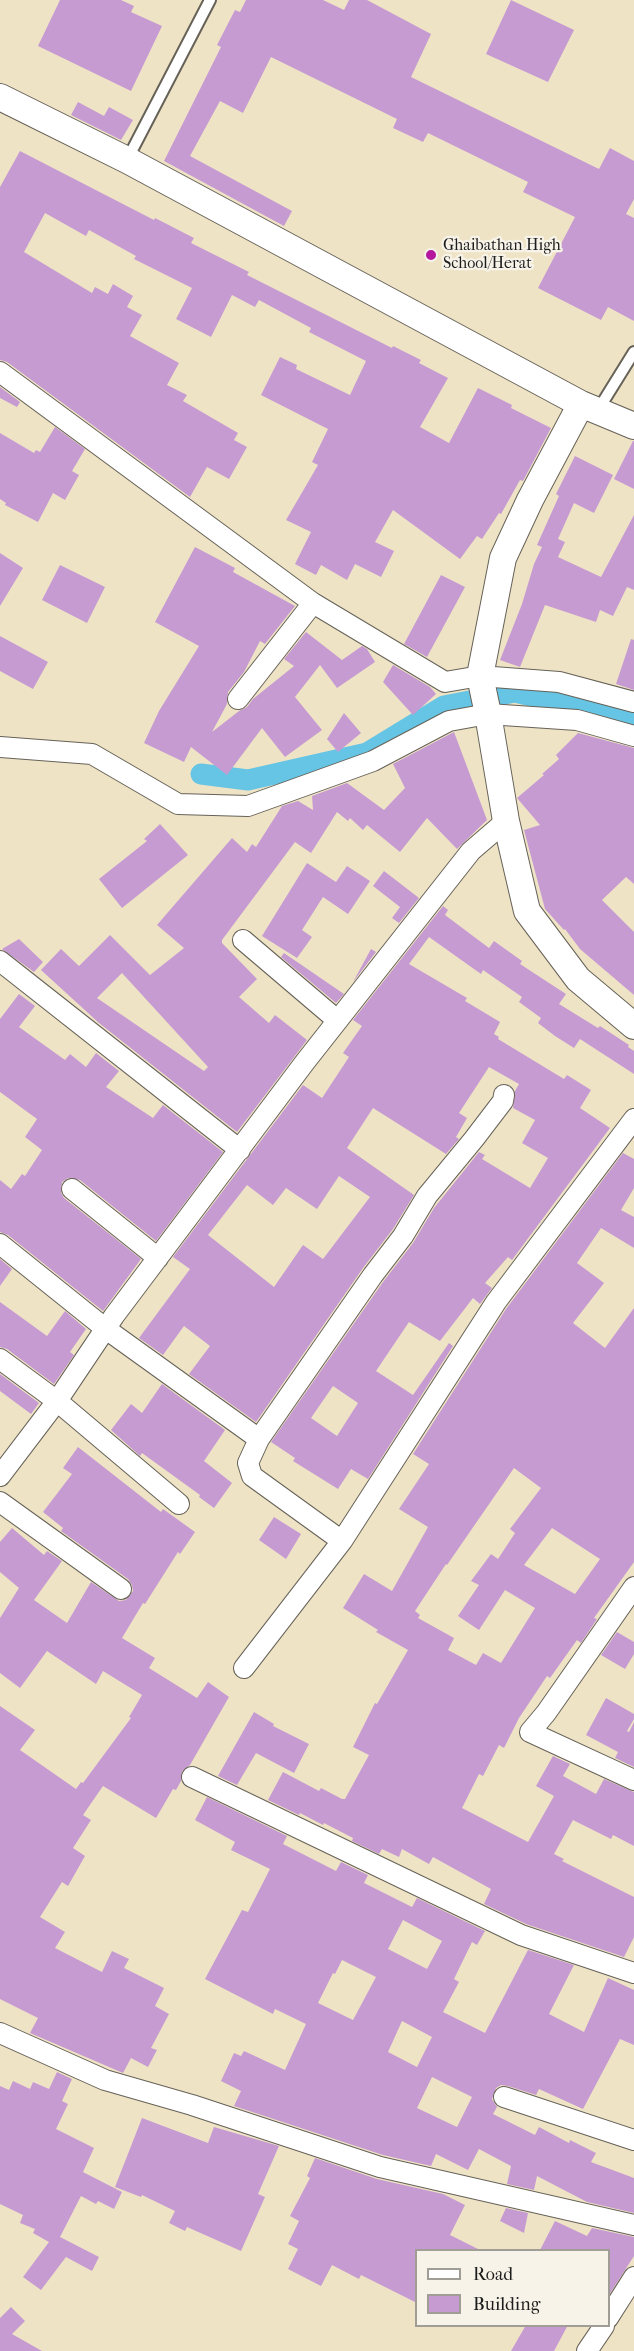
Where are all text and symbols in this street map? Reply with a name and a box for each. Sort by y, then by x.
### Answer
place label: Ghaibathan High School/Herat [443,236,561,274]
marker: Ghaibathan High School/Herat [424,248,438,262]
legend [415,2249,610,2327]
text: Road [473,2264,513,2285]
text: Building [473,2294,540,2315]

